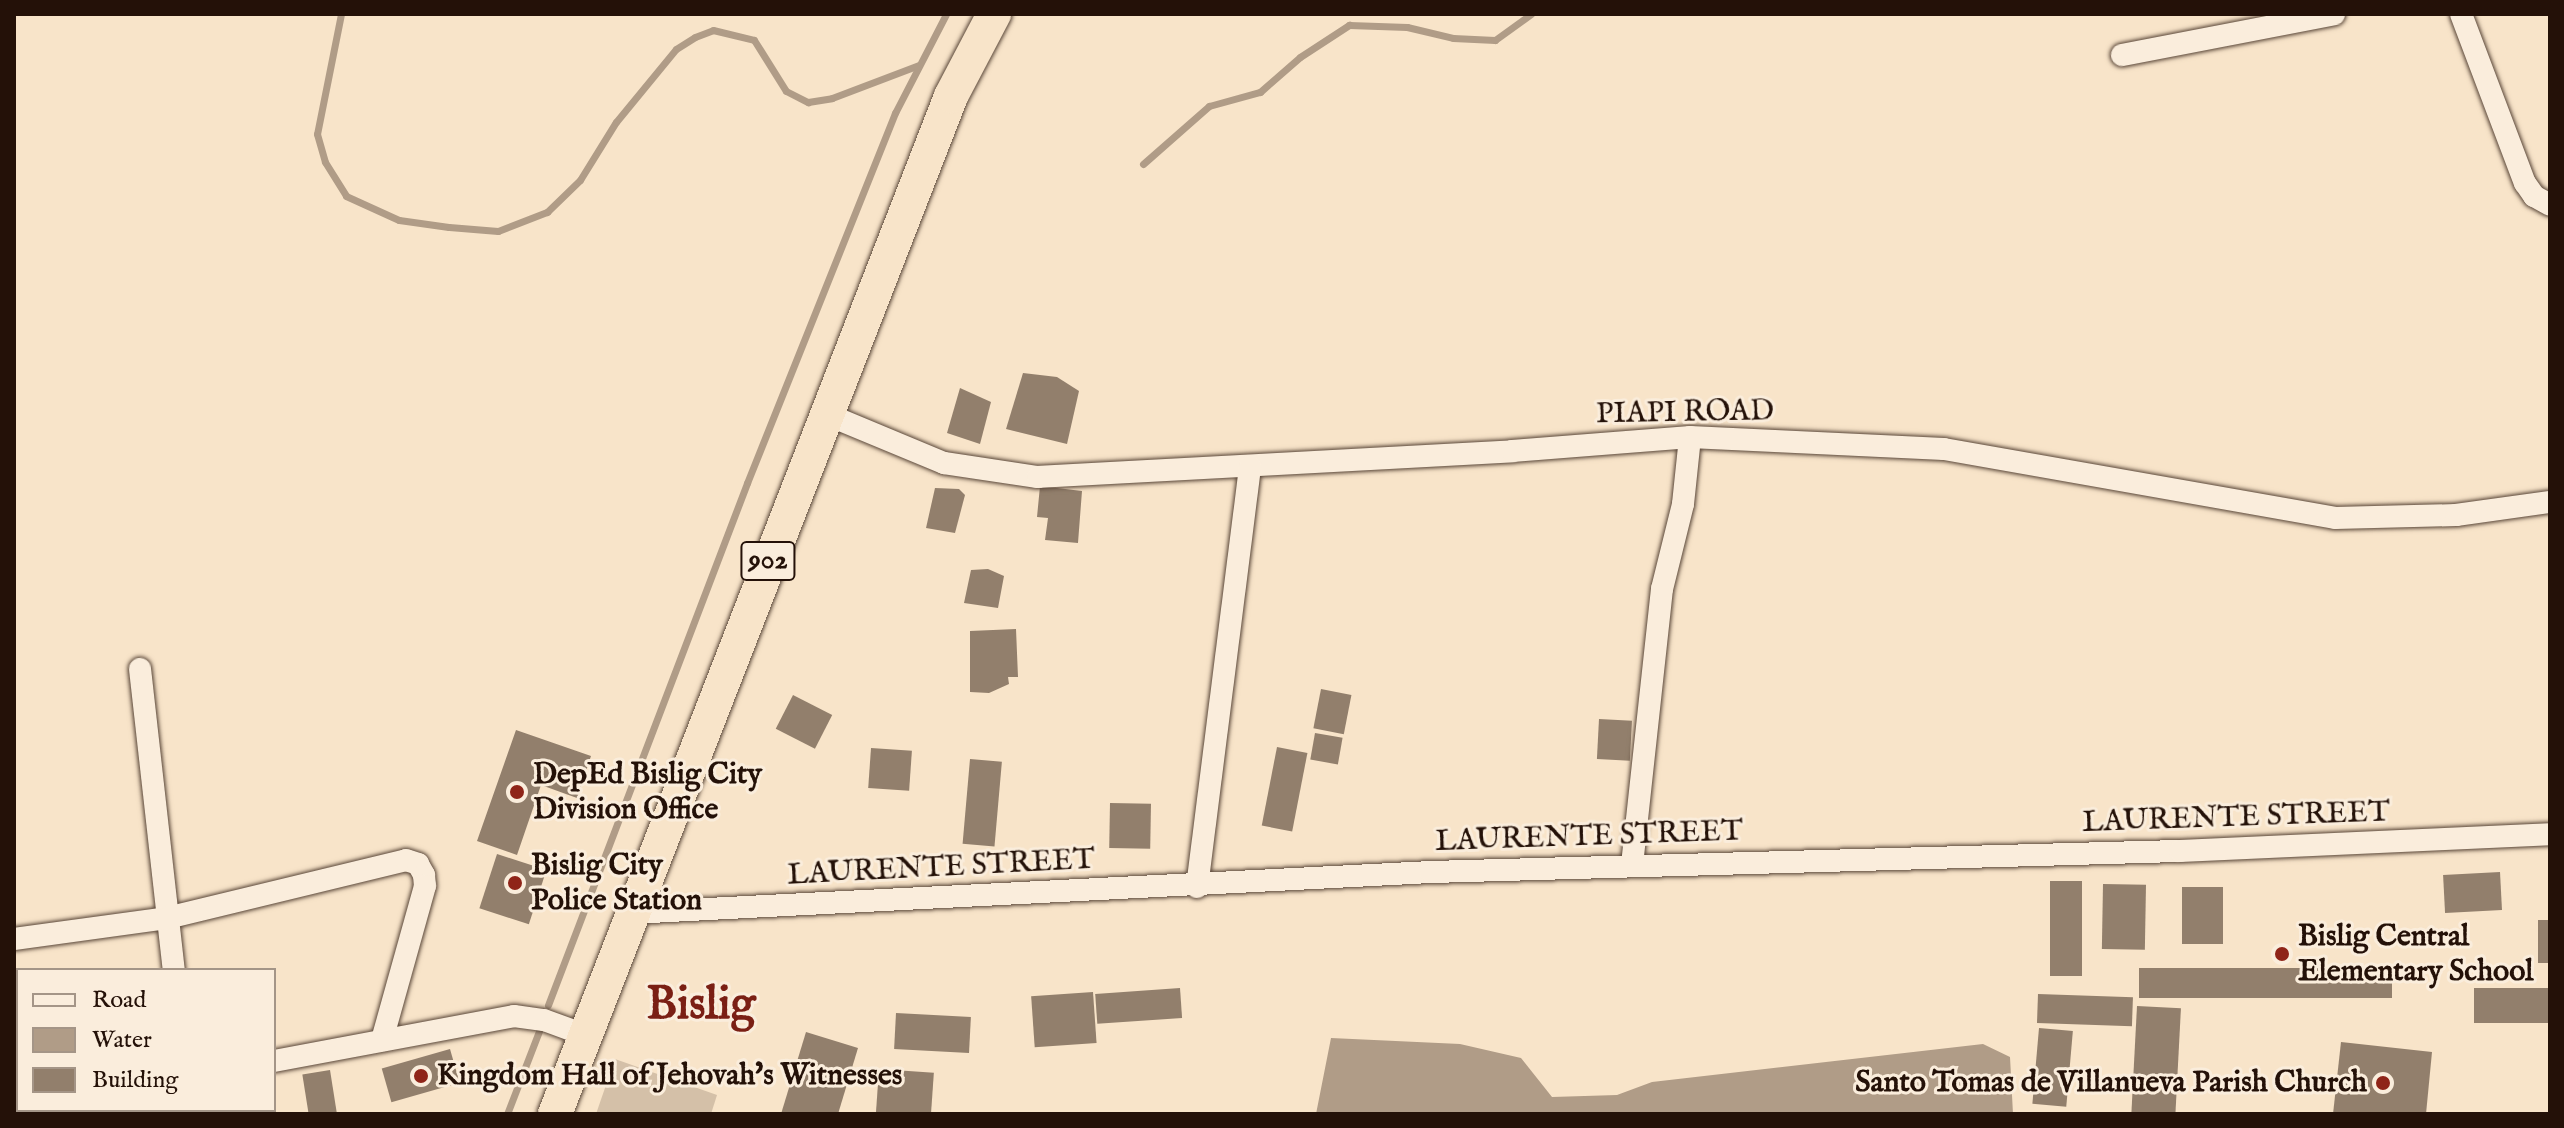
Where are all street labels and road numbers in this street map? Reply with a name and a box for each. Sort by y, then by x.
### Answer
street label: PIAPI ROAD [1596,393,1774,433]
road number: 902 [740,537,796,585]
street label: LAURENTE STREET [2082,795,2390,841]
street label: LAURENTE STREET [1435,814,1743,860]
street label: LAURENTE STREET [786,842,1096,894]

